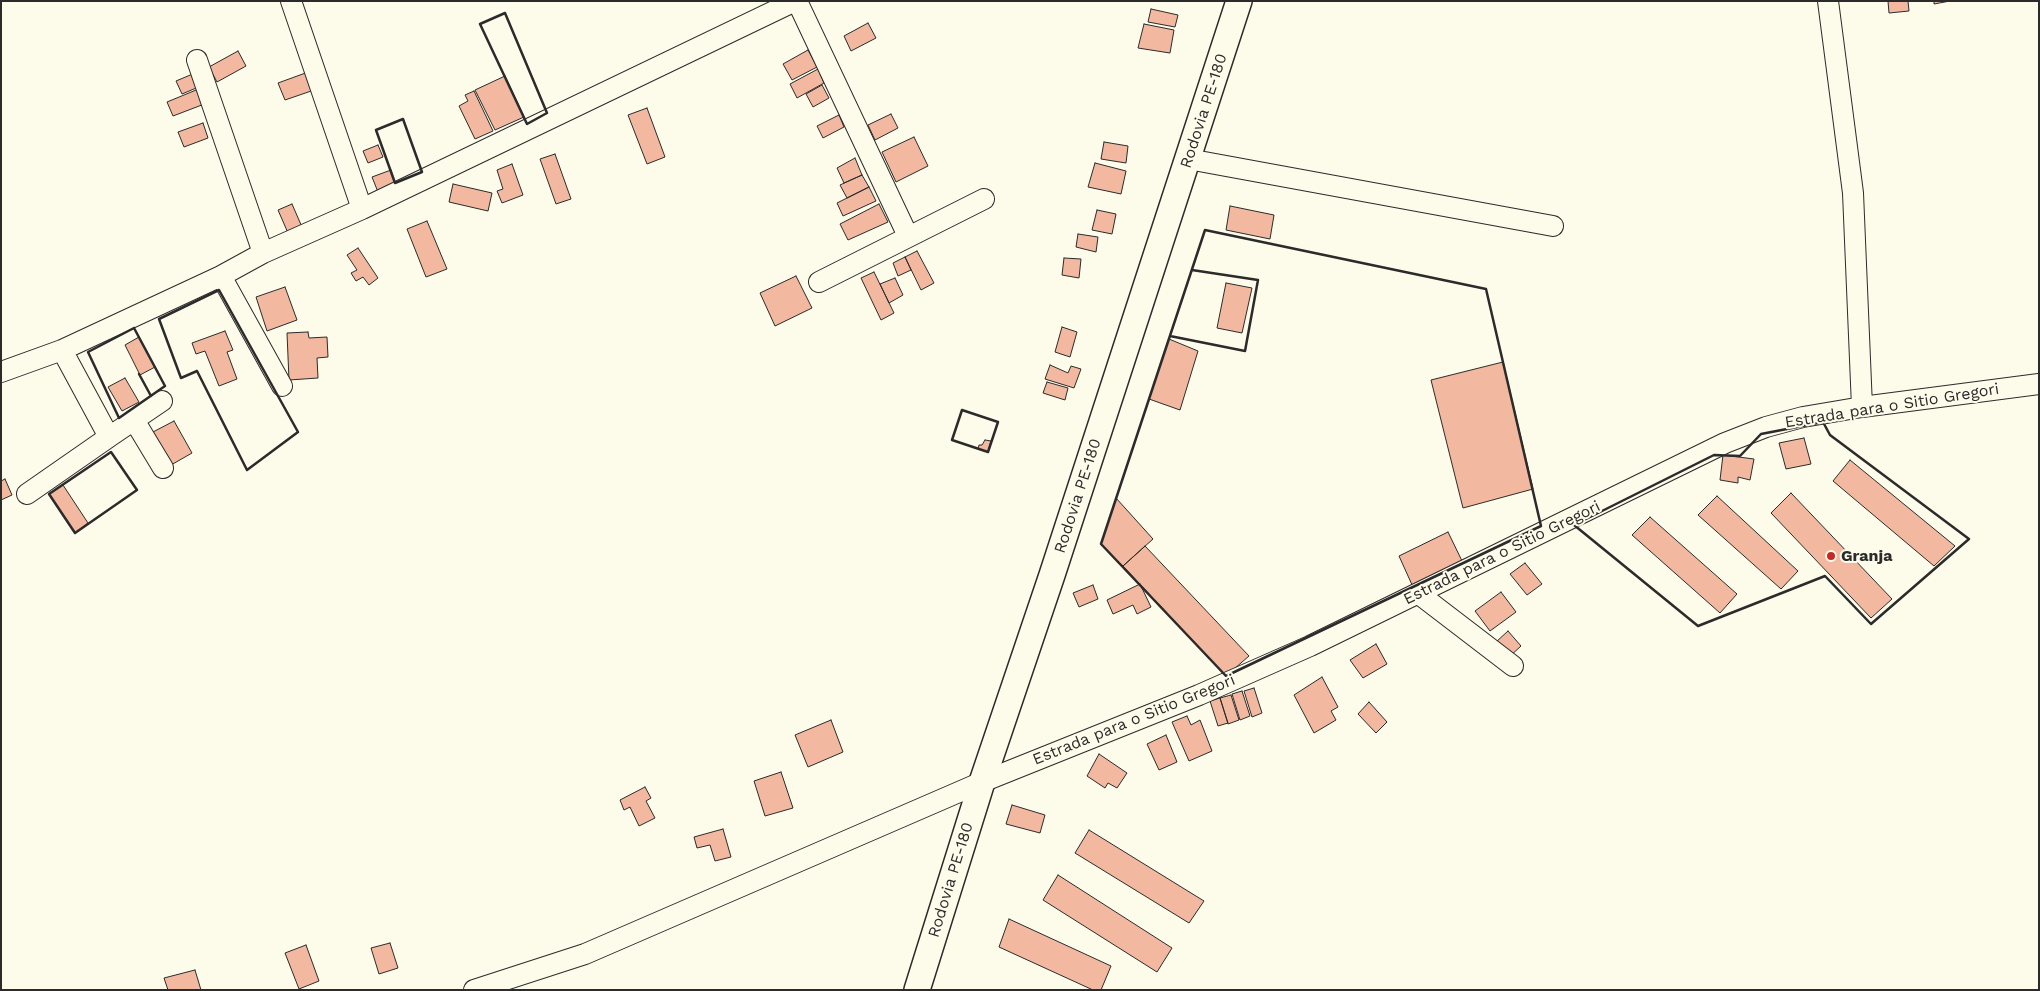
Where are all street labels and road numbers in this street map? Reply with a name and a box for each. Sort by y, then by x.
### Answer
street label: Rodovia PE-180 [1176,51,1232,171]
street label: Estrada para o Sitio Gregori [1784,380,2000,432]
street label: Rodovia PE-180 [1050,436,1106,556]
street label: Estrada para o Sitio Gregori [1400,497,1604,609]
street label: Estrada para o Sitio Gregori [1030,671,1238,769]
street label: Rodovia PE-180 [924,820,978,940]

